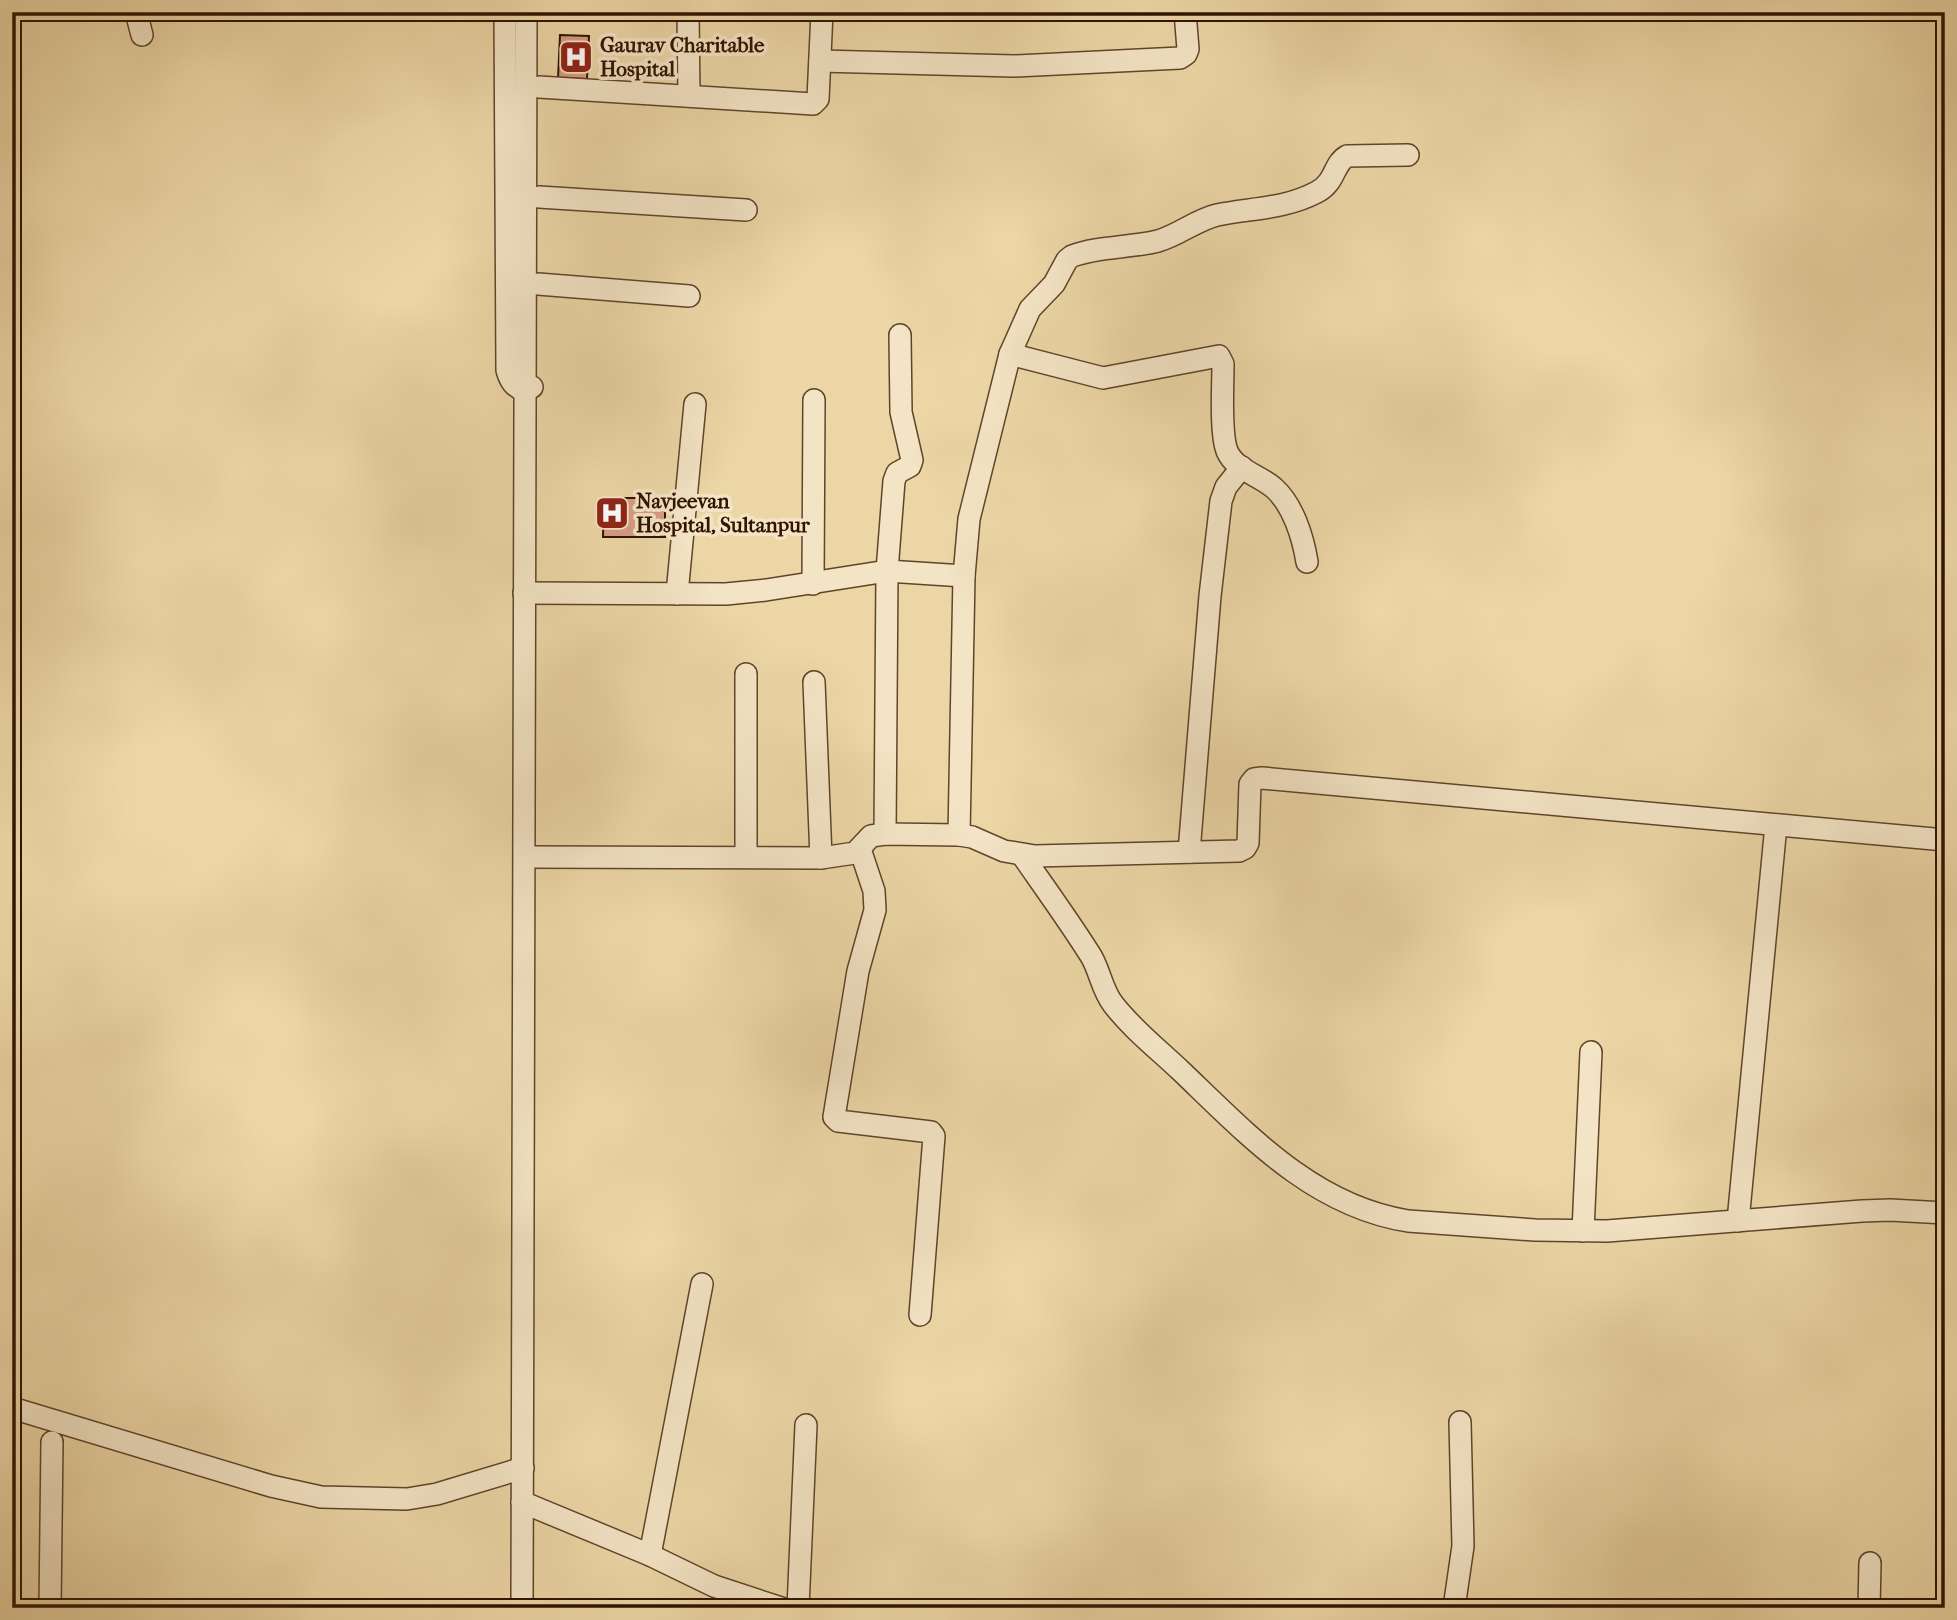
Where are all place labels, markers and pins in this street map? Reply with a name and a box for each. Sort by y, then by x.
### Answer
place label: Gaurav Charitable Hospital [600,33,765,81]
hospital icon: Gaurav Charitable Hospital [557,38,595,76]
place label: Navjeevan Hospital, Sultanpur [636,489,811,537]
hospital icon: Navjeevan Hospital, Sultanpur [593,494,631,532]

